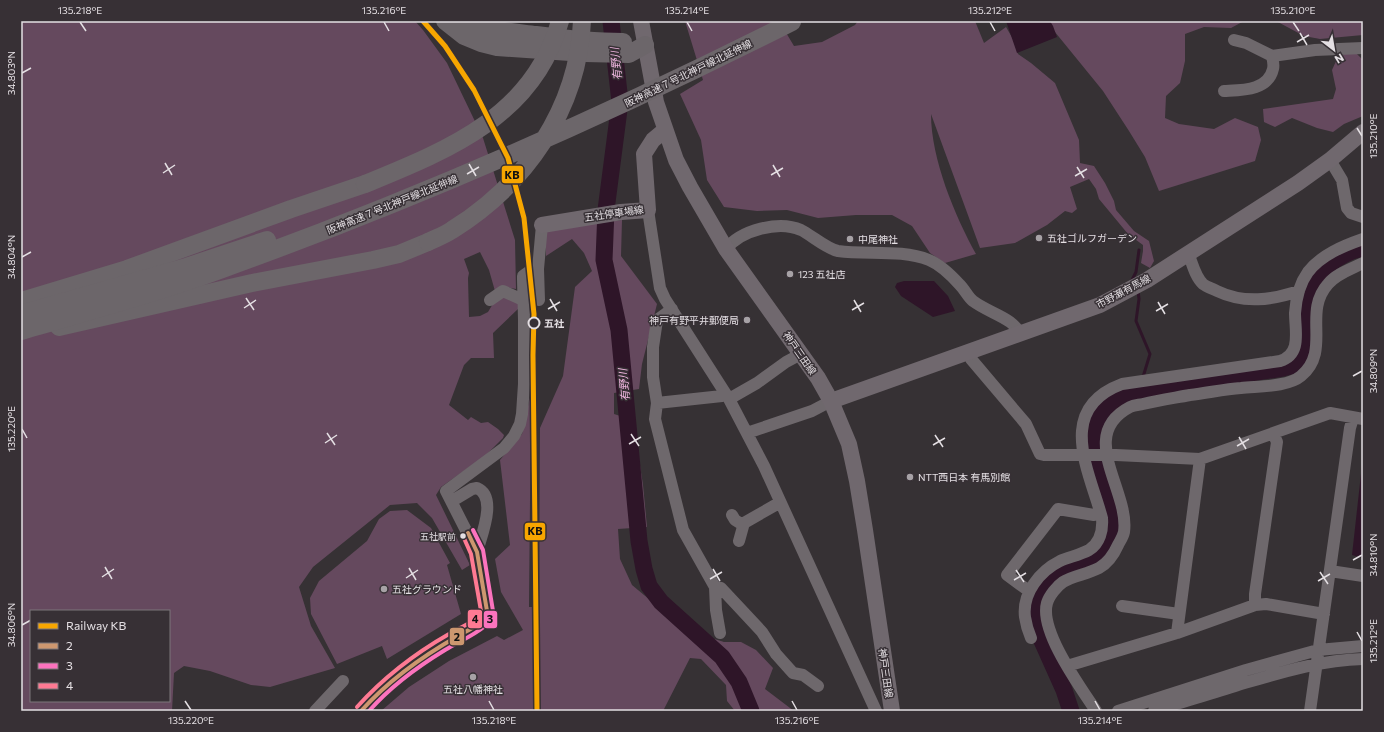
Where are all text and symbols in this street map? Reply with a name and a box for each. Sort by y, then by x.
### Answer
text: 135.218°E [58,4,102,16]
text: 135.216°E [362,4,406,16]
text: 135.214°E [665,4,709,16]
text: 135.212°E [968,4,1012,16]
text: 135.210°E [1271,4,1315,16]
north arrow [1314,30,1354,70]
street label: 阪神高速７号北神戸線北延伸線 [622,37,754,109]
water label: 有野川 [607,46,624,81]
text: 34.803°N [5,51,17,95]
text: N [1333,51,1346,67]
text: 135.210°E [1367,114,1379,158]
line badge: KB [501,165,524,184]
text: KB [505,168,519,181]
street label: 阪神高速７号北神戸線北延伸線 [325,172,459,236]
street label: 五社停車場線 [583,203,645,223]
place label: 五社ゴルフガーデン [1047,232,1137,244]
place label: 中尾神社 [858,233,898,245]
marker: 五社ゴルフガーデン [1034,233,1044,243]
marker: 中尾神社 [845,234,855,244]
text: 34.804°N [5,235,17,279]
place label: 123 五社店 [798,268,845,280]
marker: 123 五社店 [785,269,795,279]
street label: 市野瀬有馬線 [1094,272,1152,310]
place label: 神戸有野平井郵便局 [649,314,739,326]
marker: 神戸有野平井郵便局 [742,315,752,325]
marker: 五社 [527,316,541,330]
place label: 五社 [544,317,565,329]
street label: 神戸三田線 [781,329,819,377]
text: 34.809°N [1367,349,1379,393]
water label: 有野川 [616,367,631,402]
text: 135.220°E [5,406,17,452]
place label: NTT西日本 有馬別館 [918,471,1010,483]
marker: NTT西日本 有馬別館 [905,472,915,482]
line badge: KB [524,522,546,541]
text: KB [528,524,542,537]
place label: 五社駅前 [420,531,456,542]
marker: 五社駅前 [458,531,468,541]
text: 34.810°N [1367,534,1379,576]
place label: 五社グラウンド [392,583,462,595]
marker: 五社グラウンド [379,584,389,594]
text: 34.806°N [5,603,17,647]
line badge: 4 [467,609,483,629]
legend [30,610,170,702]
line badge: 3 [483,610,498,629]
text: 4 [472,612,479,625]
text: 3 [487,612,493,625]
text: Railway KB [66,618,127,632]
text: 135.212°E [1367,619,1379,663]
line badge: 2 [449,627,465,646]
text: 2 [454,630,460,643]
text: 2 [66,638,73,652]
street label: 神戸三田線 [877,647,895,699]
text: 3 [66,658,73,672]
marker: 五社八幡神社 [468,672,478,682]
text: 4 [66,678,73,692]
place label: 五社八幡神社 [443,683,503,695]
text: 135.220°E [168,714,214,726]
text: 135.218°E [472,714,516,726]
text: 135.216°E [775,714,819,726]
text: 135.214°E [1078,714,1122,726]

